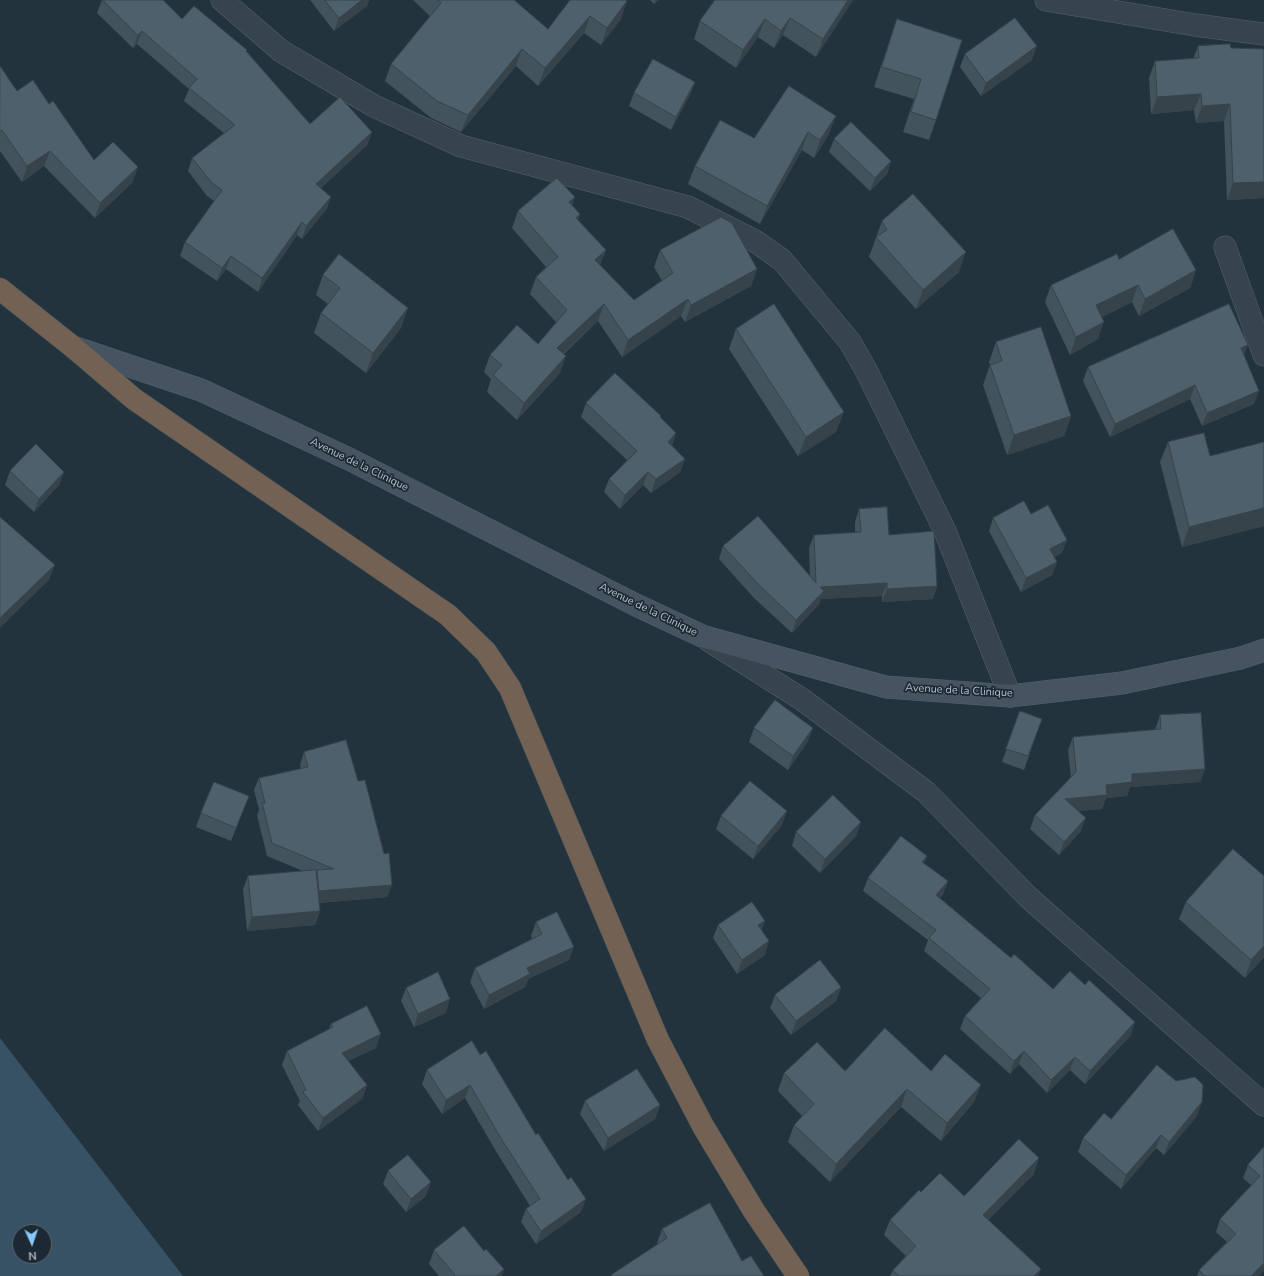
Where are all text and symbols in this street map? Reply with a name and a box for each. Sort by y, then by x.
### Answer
street label: Avenue de la Clinique [308,435,410,495]
street label: Avenue de la Clinique [597,580,699,640]
street label: Avenue de la Clinique [905,682,1013,700]
north arrow [12,1224,52,1264]
text: N [28,1248,37,1263]

